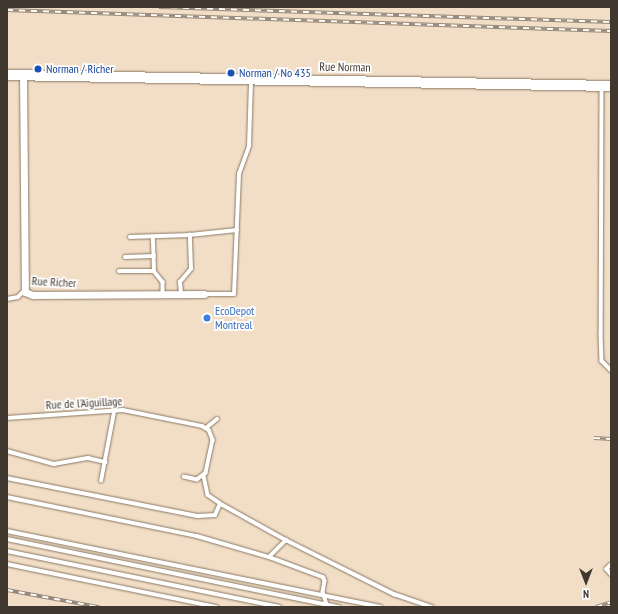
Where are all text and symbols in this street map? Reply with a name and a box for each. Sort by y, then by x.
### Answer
street label: Rue Norman [319,59,371,75]
place label: Norman / Richer [46,62,114,76]
marker: Norman / Richer [33,64,43,74]
place label: Norman / No 435 [239,66,311,80]
marker: Norman / No 435 [226,68,236,78]
street label: Rue Richer [31,274,77,290]
place label: EcoDepot Montreal [215,304,254,332]
marker: EcoDepot Montreal [202,313,212,323]
street label: Rue de l'Aiguillage [45,394,123,412]
north arrow [566,562,606,602]
text: N [583,587,589,601]

